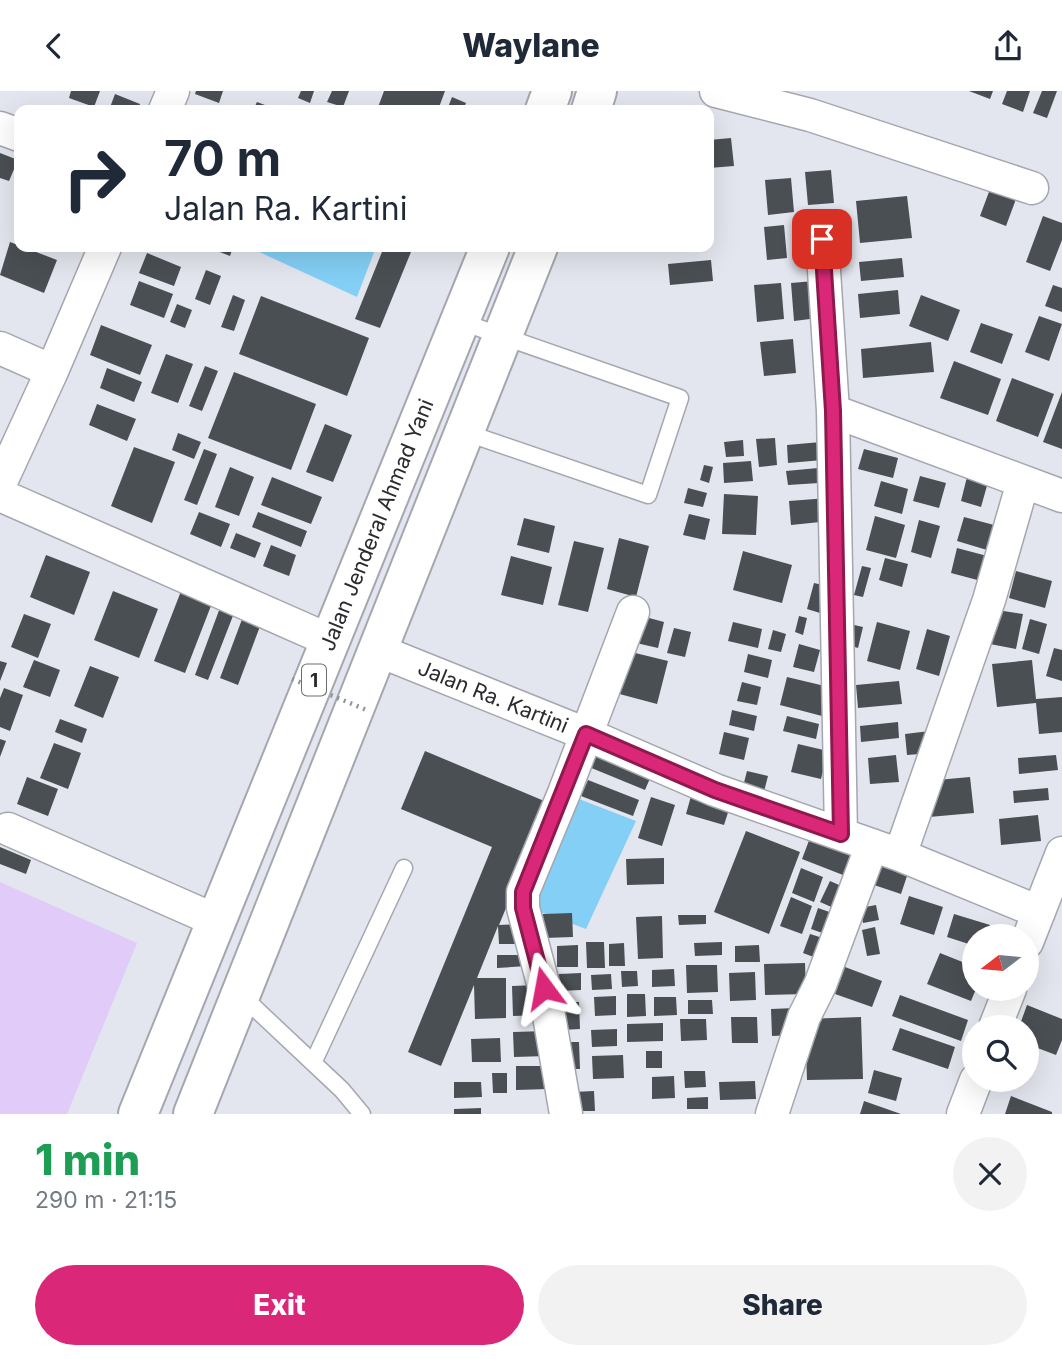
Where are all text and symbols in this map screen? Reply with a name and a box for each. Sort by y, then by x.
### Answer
text: Waylane [462,26,600,65]
icon: back [35,27,73,65]
icon: share [989,27,1027,65]
text: 70 m [164,129,281,188]
icon: right [49,133,140,224]
text: Jalan Ra. Kartini [164,189,407,228]
pin [792,209,852,269]
icon: arrive [803,220,841,258]
street label: Jalan Jenderal Ahmad Yani [315,395,439,654]
street label: Jalan Ra. Kartini [414,655,572,738]
road number: 1 [302,665,326,695]
north arrow [962,924,1040,1001]
map controls [962,924,1039,1092]
position arrow [507,951,581,1025]
button: search [962,1015,1039,1092]
text: 1 min [35,1134,140,1185]
button: close [953,1137,1027,1211]
text: 290 m · 21:15 [35,1186,177,1214]
button: Exit [35,1265,524,1345]
button: Share [538,1265,1027,1345]

